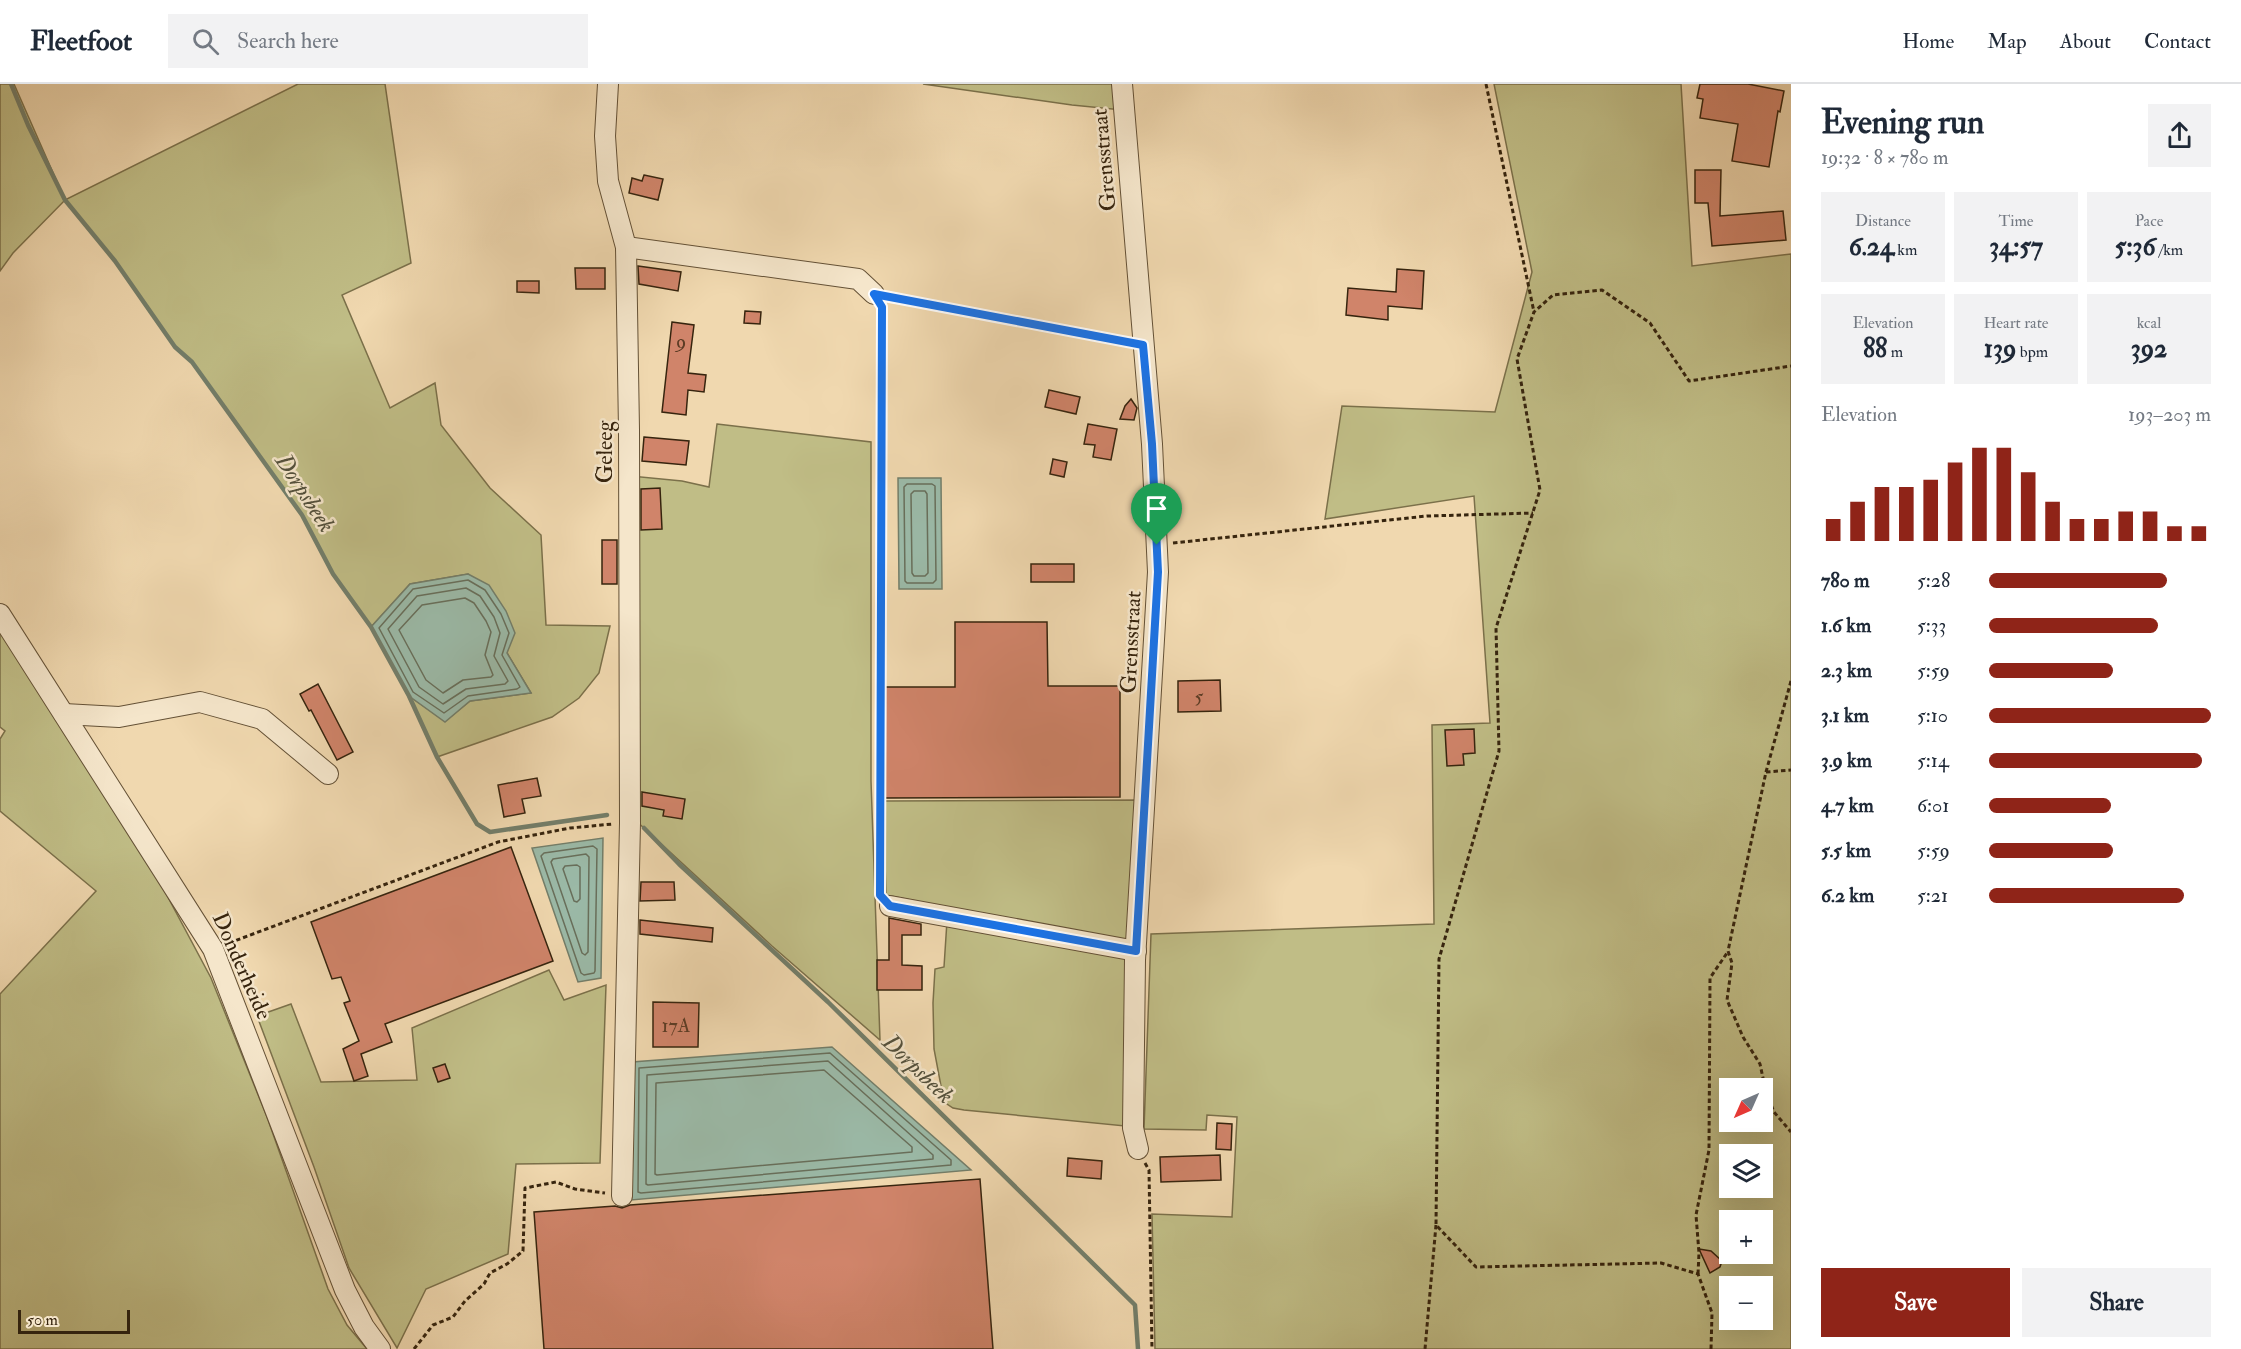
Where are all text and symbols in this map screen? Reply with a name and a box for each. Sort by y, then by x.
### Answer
search box [168,14,588,68]
text: Fleetfoot [30,24,132,59]
icon: search [189,25,222,58]
text: Search here [237,27,339,55]
text: Home [1902,28,1954,55]
text: Map [1987,28,2027,55]
text: About [2060,28,2111,55]
text: Contact [2144,28,2211,55]
text: Evening run [1821,102,1984,143]
button: share [2148,104,2211,167]
street label: Grensstraat [1086,108,1122,212]
text: 19:32 · 8 × 780 m [1821,145,1949,170]
text: Distance [1855,211,1911,231]
text: Time [1999,211,2033,231]
text: Pace [2135,211,2163,231]
text: 6.24 [1849,231,1894,263]
text: 34:57 [1989,231,2043,263]
text: 5:36 [2115,231,2156,263]
text: km [1894,240,1917,260]
text: /km [2156,240,2183,260]
text: Elevation [1853,313,1913,333]
text: Heart rate [1983,313,2049,333]
text: kcal [2137,313,2161,333]
house number: 9 [674,329,686,354]
text: 88 [1863,333,1887,365]
text: 139 [1984,333,2016,365]
text: 392 [2131,333,2167,365]
text: m [1887,342,1903,362]
text: bpm [2016,342,2048,362]
text: Elevation [1821,402,1897,427]
text: 193–203 m [2128,402,2211,427]
street label: Geleeg [591,420,619,483]
water label: Dorpsbeek [268,447,342,538]
pin [1131,483,1182,545]
icon: arrive [1140,492,1173,525]
text: 780 m [1821,568,1870,593]
text: 5:28 [1917,568,1950,593]
street label: Grensstraat [1114,590,1148,694]
text: 1.6 km [1821,613,1871,638]
text: 5:33 [1917,613,1946,638]
text: 2.3 km [1821,658,1872,683]
text: 5:59 [1917,658,1950,683]
house number: 5 [1195,684,1204,709]
text: 3.1 km [1821,703,1869,728]
text: 5:10 [1917,703,1948,728]
text: 3.9 km [1821,748,1872,773]
text: 5:14 [1917,748,1949,773]
text: 4.7 km [1821,793,1874,818]
text: 6:01 [1917,793,1949,818]
text: 5.5 km [1821,838,1871,863]
text: 5:59 [1917,838,1950,863]
text: 6.2 km [1821,883,1874,908]
text: 5:21 [1917,883,1948,908]
street label: Donderheide [206,908,278,1024]
house number: 17A [661,1013,691,1038]
water label: Dorpsbeek [875,1027,960,1111]
north arrow [1719,1078,1773,1132]
map controls [1719,1078,1773,1330]
button: layers [1719,1144,1773,1198]
button: + [1719,1210,1773,1264]
button: Save [1821,1268,2010,1337]
button: Share [2022,1268,2211,1337]
button: − [1719,1276,1773,1330]
scale bar [18,1307,130,1334]
text: 50 m [27,1310,58,1330]

